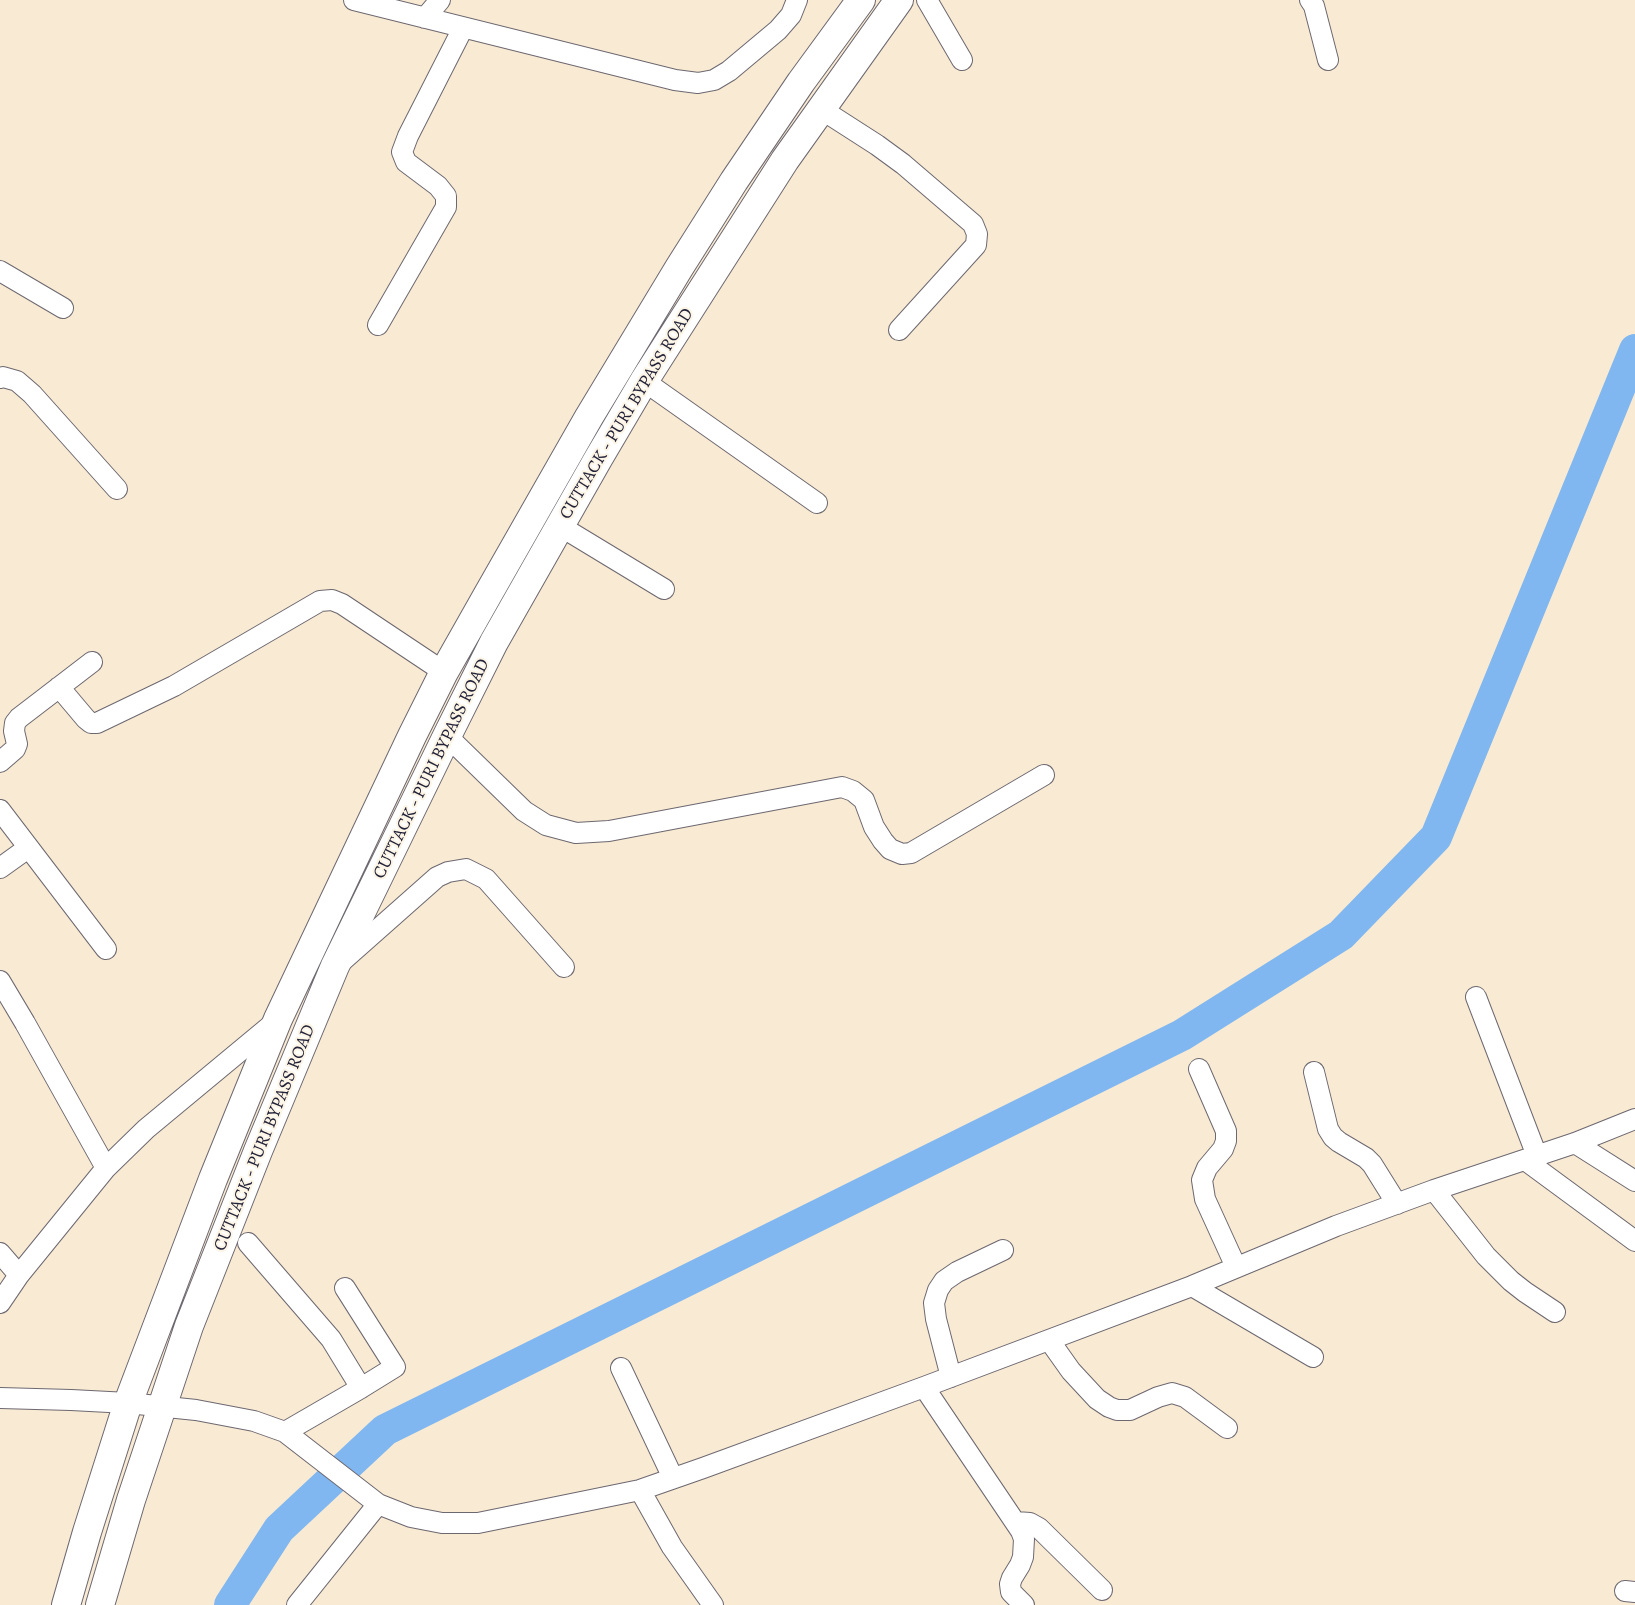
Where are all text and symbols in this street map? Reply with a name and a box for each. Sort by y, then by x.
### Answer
street label: CUTTACK - PURI BYPASS ROAD [555,305,699,523]
street label: CUTTACK - PURI BYPASS ROAD [369,655,495,883]
street label: CUTTACK - PURI BYPASS ROAD [210,1022,320,1254]

